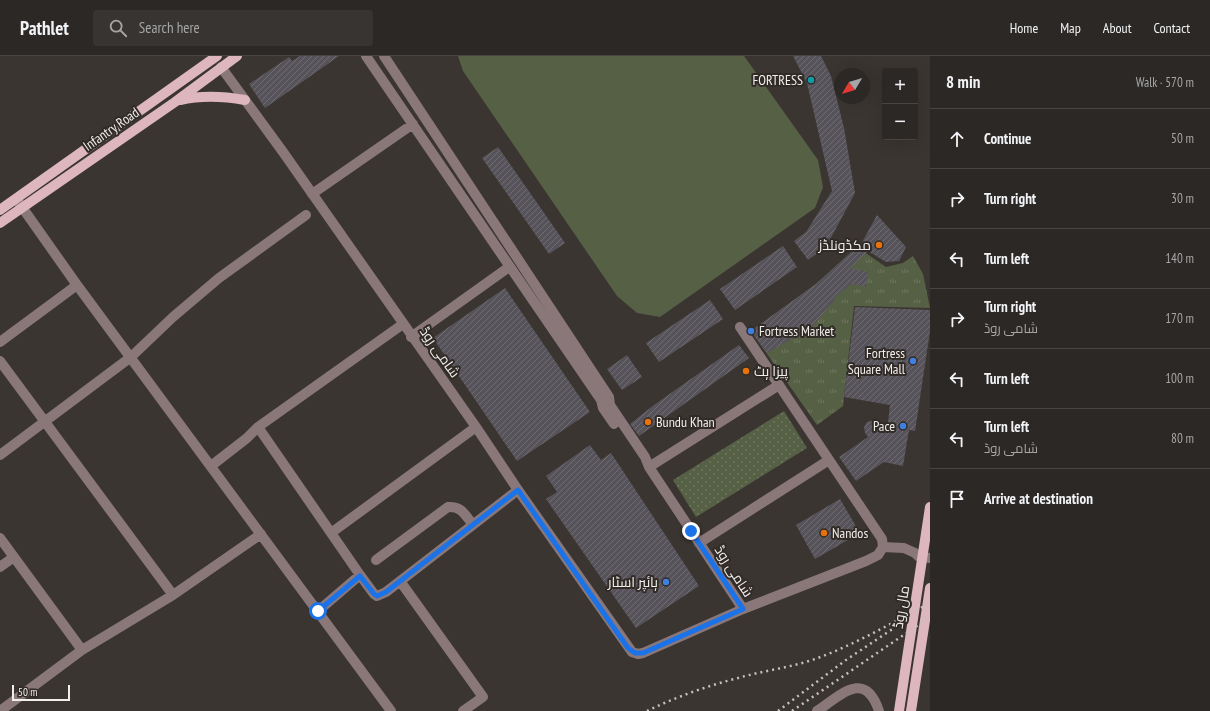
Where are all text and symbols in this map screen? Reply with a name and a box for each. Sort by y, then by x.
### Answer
search box [93,10,373,46]
text: Pathlet [20,16,69,40]
icon: search [107,17,129,39]
text: Search here [139,18,200,37]
text: Home [1010,19,1038,37]
text: Map [1060,19,1081,37]
text: About [1103,19,1132,37]
text: Contact [1154,19,1190,37]
north arrow [834,68,870,104]
map controls [882,68,918,140]
button: + [882,68,918,104]
place label: FORTRESS [753,71,803,89]
text: 8 min [946,71,980,93]
text: Walk · 570 m [1136,74,1194,91]
marker: FORTRESS [806,75,816,85]
street label: Infantry Road [80,103,142,155]
button: − [882,104,918,140]
icon: ahead [946,128,968,150]
text: Continue [984,129,1031,148]
text: 50 m [1171,130,1194,147]
icon: right [946,188,968,210]
text: Turn right [984,189,1036,208]
text: 30 m [1171,190,1194,207]
place label: مکڈونلڈز [817,236,871,254]
marker: مکڈونلڈز [874,240,884,250]
icon: left [946,248,968,270]
text: Turn left [984,249,1029,268]
text: 140 m [1165,250,1194,267]
text: Turn right [984,297,1036,316]
icon: right [946,308,968,330]
text: 170 m [1165,310,1194,327]
text: شامی روڈ [984,320,1038,337]
place label: Fortress Market [759,322,834,340]
street label: شامی روڈ [416,323,464,381]
marker: Fortress Market [746,326,756,336]
place label: Fortress Square Mall [848,344,906,378]
marker: Fortress Square Mall [908,356,918,366]
place label: پیزا ہٹ [754,362,788,381]
marker: پیزا ہٹ [741,366,751,376]
icon: left [946,368,968,390]
text: Turn left [984,369,1029,388]
text: 100 m [1165,370,1194,387]
place label: Bundu Khan [656,413,715,431]
marker: Bundu Khan [643,417,653,427]
place label: Pace [873,417,895,435]
text: Turn left [984,417,1029,436]
marker: Pace [898,421,908,431]
icon: left [946,428,968,450]
text: 80 m [1171,430,1194,447]
text: شامی روڈ [984,440,1038,457]
icon: arrive [946,488,968,510]
text: Arrive at destination [984,489,1093,508]
route end [682,522,700,540]
place label: Nandos [832,524,868,542]
marker: Nandos [819,528,829,538]
street label: شامی روڈ [711,542,757,600]
place label: ہائپر اسٹار [607,573,658,592]
marker: ہائپر اسٹار [661,577,671,587]
street label: مال روڈ [889,584,913,630]
route start [309,602,327,620]
scale bar [12,683,70,702]
text: 50 m [18,685,37,699]

